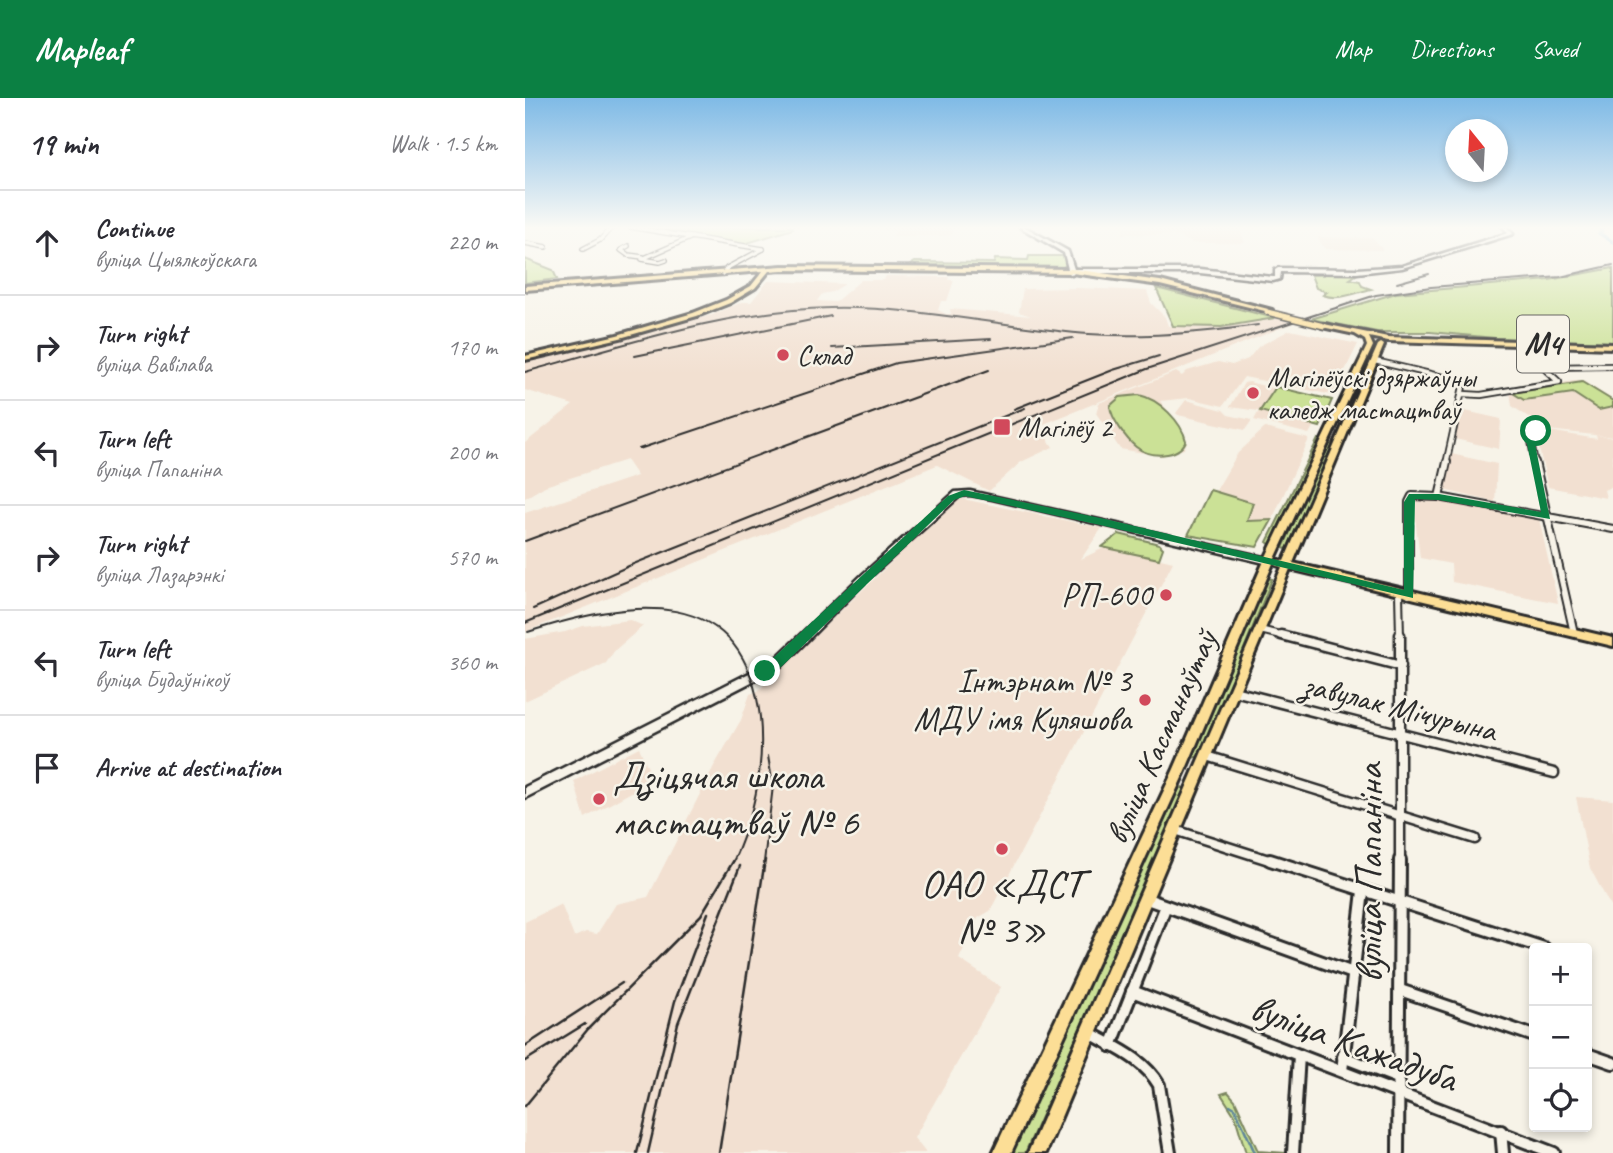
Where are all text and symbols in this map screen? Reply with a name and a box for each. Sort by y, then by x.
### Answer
text: Mapleaf [35,28,127,70]
text: Map [1335,34,1372,64]
text: Directions [1410,34,1493,64]
text: Saved [1531,34,1578,64]
north arrow [1445,119,1508,182]
text: 19 min [28,125,99,163]
text: Walk · 1.5 km [389,129,497,158]
text: Continue [95,212,173,245]
icon: ahead [28,224,66,262]
text: 220 m [448,228,497,257]
text: вуліца Цыялкоўскага [95,245,256,274]
road number: М4 [1517,316,1569,372]
text: Turn right [95,317,186,350]
icon: right [28,329,66,367]
text: 170 m [448,333,497,362]
place label: Склад [797,338,853,373]
marker: Склад [775,347,791,363]
text: вуліца Вавілава [95,350,212,379]
place label: Магілёўскі дзяржаўны каледж мастацтваў [1267,360,1478,427]
marker: Магілёўскі дзяржаўны каледж мастацтваў [1245,385,1261,401]
place label: Магілёў 2 [1018,410,1114,445]
route start [1520,415,1551,446]
marker: Магілёў 2 [992,417,1012,437]
text: Turn left [95,422,170,455]
icon: left [28,434,66,472]
text: 200 m [448,438,497,467]
text: вуліца Папаніна [95,455,221,484]
text: Turn right [95,527,186,560]
icon: right [28,539,66,577]
text: 570 m [448,543,497,572]
text: вуліца Лазарэнкі [95,560,223,589]
place label: РП-600 [1061,574,1154,616]
marker: РП-600 [1158,587,1174,603]
street label: вуліца Касманаўтаў [1095,621,1228,850]
text: Turn left [95,632,170,665]
icon: left [28,644,66,682]
text: 360 m [448,648,497,677]
route end [749,655,780,686]
place label: Інтэрнат № 3 МДУ імя Куляшова [913,660,1133,740]
street label: завулак Мічурына [1295,662,1504,752]
text: вуліца Будаўнікоў [95,665,229,694]
marker: Інтэрнат № 3 МДУ імя Куляшова [1137,692,1153,708]
icon: arrive [28,749,66,787]
text: Arrive at destination [95,751,281,784]
place label: Дзіцячая школа мастацтваў № 6 [613,751,859,847]
street label: вуліца Папаніна [1344,761,1394,983]
marker: Дзіцячая школа мастацтваў № 6 [591,791,607,807]
marker: ОАО «ДСТ № 3» [994,841,1010,857]
place label: ОАО «ДСТ № 3» [921,859,1093,955]
map controls [1529,943,1592,1132]
button: + [1529,943,1592,1006]
street label: вуліца Кажадуба [1244,983,1467,1104]
button: − [1529,1006,1592,1069]
button: locate [1529,1069,1592,1132]

